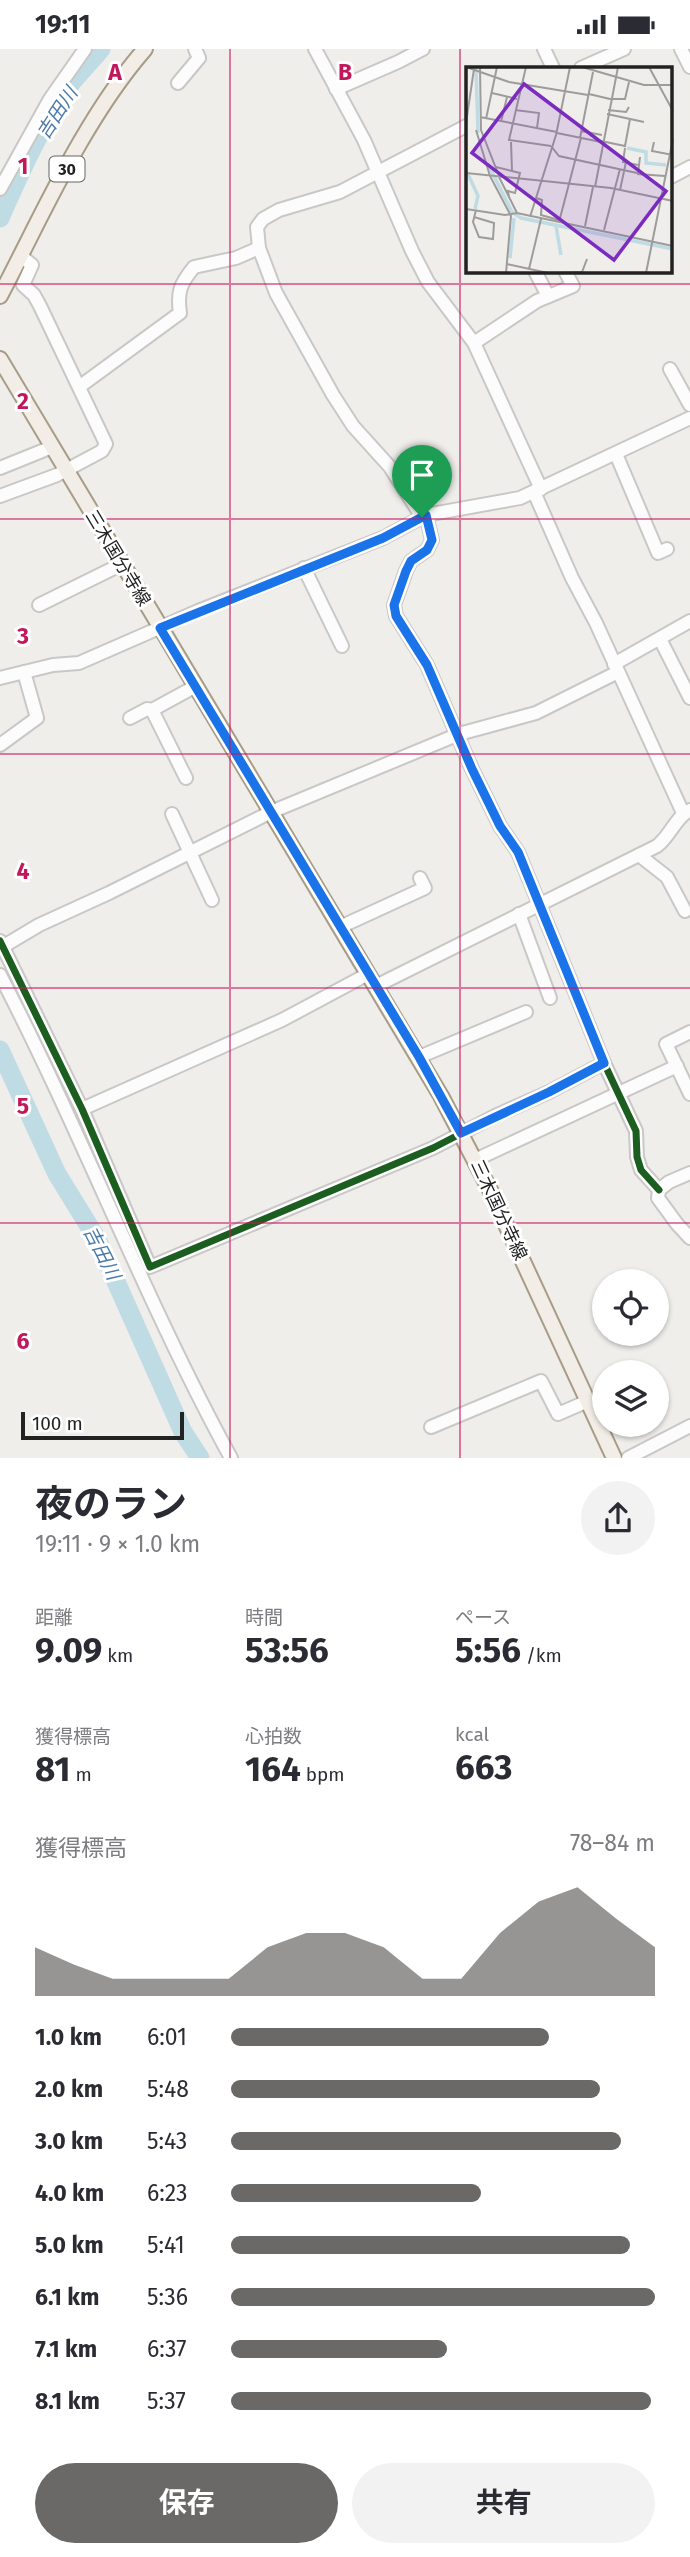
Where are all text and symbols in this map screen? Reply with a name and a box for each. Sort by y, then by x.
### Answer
text: 19:11 [35,9,91,40]
text: A [107,58,122,86]
text: B [338,58,352,86]
inset map [466,67,672,273]
water label: 吉田川 [32,81,83,143]
text: 1 [18,152,28,180]
road number: 30 [50,157,84,181]
text: 2 [17,387,29,415]
pin [392,445,452,517]
icon: arrive [403,456,441,494]
street label: 三木国分寺線 [81,506,155,610]
text: 3 [16,622,29,650]
text: 4 [17,857,30,885]
text: 5 [17,1092,29,1120]
street label: 三木国分寺線 [466,1156,532,1264]
water label: 吉田川 [79,1222,126,1285]
map controls [592,1269,669,1437]
button: locate [592,1269,669,1346]
text: 6 [17,1327,30,1355]
button: layers [592,1360,669,1437]
scale bar [21,1409,184,1441]
text: 100 m [32,1412,83,1435]
text: 夜のラン [35,1481,187,1527]
button: share [581,1481,655,1555]
text: 19:11 · 9 × 1.0 km [35,1530,200,1558]
text: 距離 [35,1606,73,1629]
text: 時間 [245,1606,283,1629]
text: ペース [455,1606,511,1629]
text: 9.09 [35,1629,102,1671]
text: 53:56 [245,1629,329,1671]
text: 5:56 [455,1629,521,1671]
text: km [102,1644,133,1667]
text: /km [521,1644,562,1667]
text: kcal [455,1723,489,1746]
text: 獲得標高 [35,1725,111,1748]
text: 心拍数 [245,1725,302,1748]
text: 663 [455,1746,512,1788]
text: 81 [35,1748,71,1790]
text: 164 [245,1748,301,1790]
text: m [71,1763,92,1786]
text: bpm [301,1763,345,1786]
text: 78–84 m [570,1829,655,1857]
text: 獲得標高 [35,1834,127,1862]
text: 1.0 km [35,2023,102,2051]
text: 6:01 [147,2023,187,2051]
text: 2.0 km [35,2075,103,2103]
text: 5:48 [147,2075,189,2103]
text: 3.0 km [35,2127,103,2155]
text: 5:43 [147,2127,187,2155]
text: 4.0 km [35,2179,104,2207]
text: 6:23 [147,2179,188,2207]
text: 5.0 km [35,2231,104,2259]
text: 5:41 [147,2231,185,2259]
text: 6.1 km [35,2283,99,2311]
text: 5:36 [147,2283,188,2311]
text: 7.1 km [35,2335,97,2363]
text: 6:37 [147,2335,187,2363]
text: 8.1 km [35,2387,100,2415]
text: 5:37 [147,2387,186,2415]
button: 保存 [35,2463,338,2543]
button: 共有 [352,2463,655,2543]

